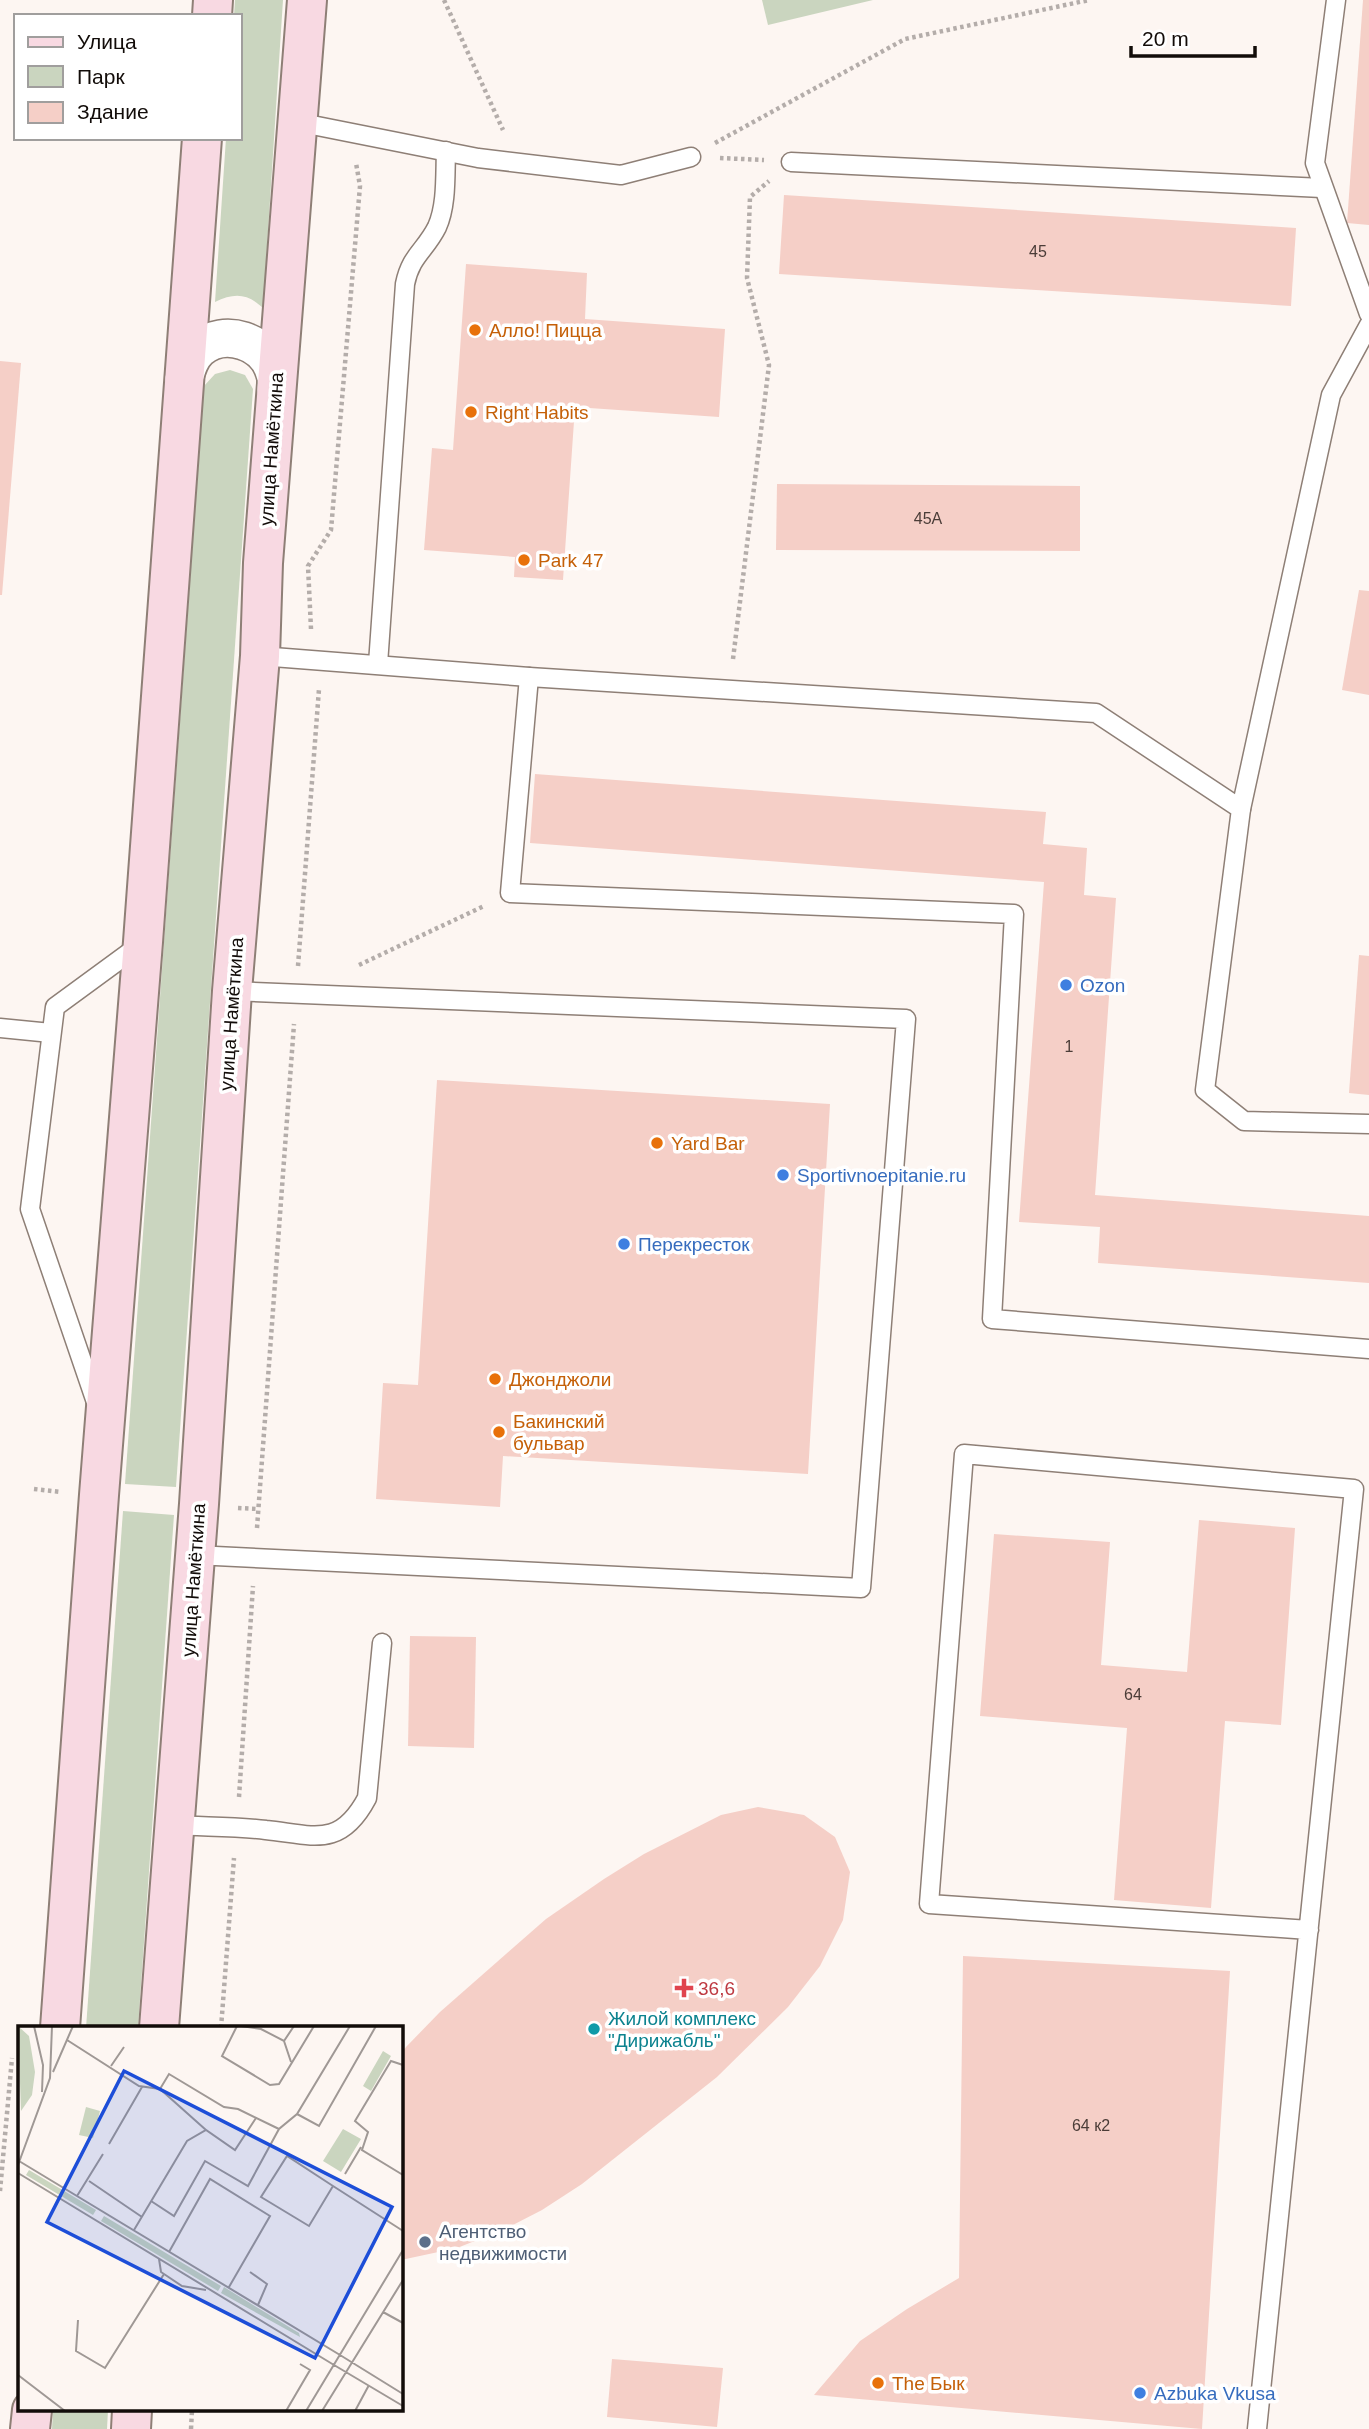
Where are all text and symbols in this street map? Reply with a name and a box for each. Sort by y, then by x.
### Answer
legend [14,14,242,140]
scale bar [1131,14,1255,58]
text: 20 m [1142,27,1189,50]
text: Улица [77,30,137,53]
text: Парк [77,65,125,88]
text: Здание [77,100,149,123]
house number: 45 [1029,243,1047,260]
place label: Алло! Пицца [489,320,602,341]
marker: Алло! Пицца [467,322,483,338]
street label: улица Намёткина [256,371,287,527]
place label: Right Habits [485,402,589,423]
marker: Right Habits [463,404,479,420]
house number: 45А [914,510,943,527]
place label: Park 47 [538,550,603,571]
marker: Park 47 [516,552,532,568]
street label: улица Намёткина [216,936,247,1092]
place label: Ozon [1080,975,1125,996]
marker: Ozon [1058,977,1074,993]
house number: 1 [1065,1038,1074,1055]
place label: Yard Bar [671,1133,745,1154]
marker: Yard Bar [649,1135,665,1151]
place label: Sportivnoepitanie.ru [797,1165,966,1186]
marker: Sportivnoepitanie.ru [775,1167,791,1183]
place label: Перекресток [638,1234,750,1255]
marker: Перекресток [616,1236,632,1252]
place label: Джонджоли [509,1369,611,1390]
marker: Джонджоли [487,1371,503,1387]
place label: Бакинский бульвар [513,1411,605,1454]
marker: Бакинский бульвар [491,1424,507,1440]
street label: улица Намёткина [178,1502,209,1658]
house number: 64 [1124,1686,1142,1703]
place label: 36,6 [698,1978,735,1999]
marker: 36,6 [676,1980,692,1996]
place label: Жилой комплекс "Дирижабль" [608,2008,756,2051]
marker: Жилой комплекс "Дирижабль" [586,2021,602,2037]
inset map [18,2026,402,2412]
house number: 64 к2 [1072,2117,1110,2134]
place label: Агентство недвижимости [439,2221,567,2264]
marker: Агентство недвижимости [417,2234,433,2250]
place label: The Бык [892,2373,965,2394]
marker: The Бык [870,2375,886,2391]
place label: Azbuka Vkusa [1154,2383,1276,2404]
marker: Azbuka Vkusa [1132,2385,1148,2401]

